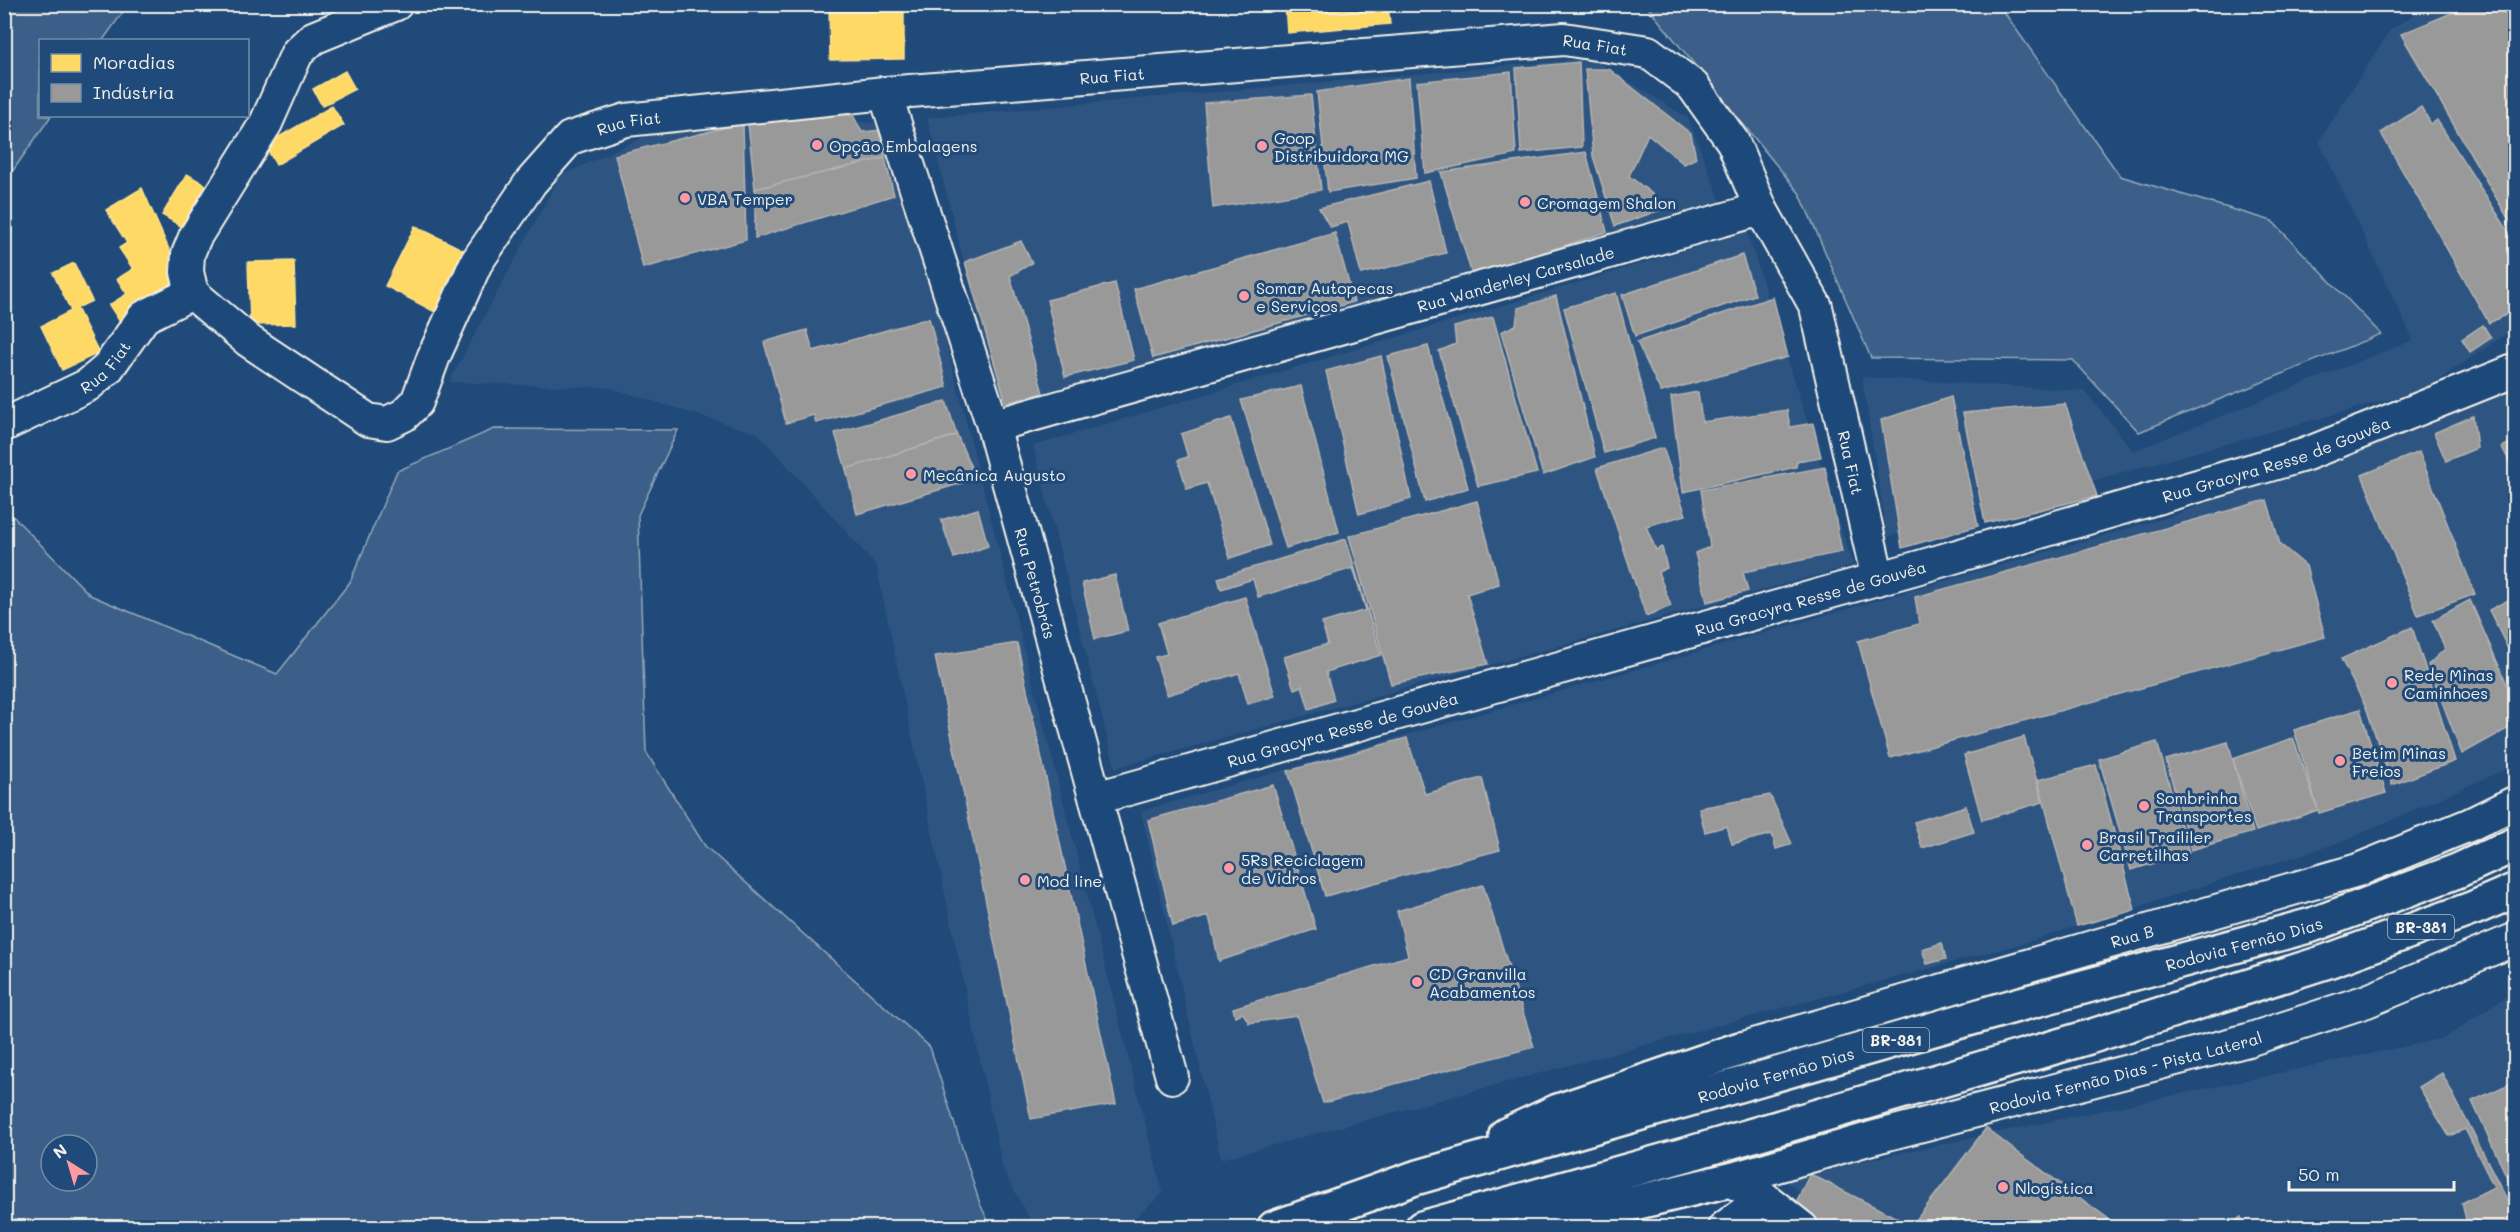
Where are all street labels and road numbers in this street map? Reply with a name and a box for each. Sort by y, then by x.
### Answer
street label: Rua Fiat [1561,28,1629,59]
street label: Rua Fiat [1079,62,1145,88]
street label: Rua Fiat [594,106,662,139]
street label: Rua Wanderley Carsalade [1415,241,1616,316]
street label: Rua Fiat [77,336,134,398]
street label: Rua Gracyra Resse de Gouvêa [2160,411,2393,506]
street label: Rua Fiat [1834,428,1869,496]
street label: Rua Petrobrás [1011,525,1061,641]
street label: Rua Gracyra Resse de Gouvêa [1693,555,1928,640]
street label: Rua Gracyra Resse de Gouvêa [1225,686,1460,771]
street label: Rodovia Fernão Dias [2163,912,2325,975]
road number: BR-381 [2388,915,2454,939]
street label: Rua B [2108,919,2156,952]
street label: Rodovia Fernão Dias - Pista Lateral [1987,1026,2264,1118]
road number: BR-381 [1863,1028,1929,1052]
street label: Rodovia Fernão Dias [1695,1042,1857,1107]

